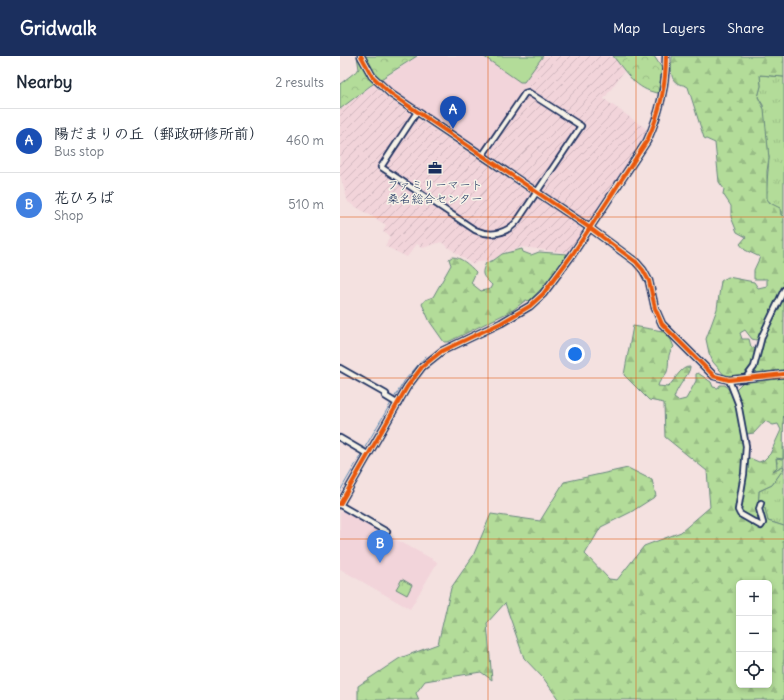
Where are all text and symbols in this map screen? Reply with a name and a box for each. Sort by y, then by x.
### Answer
text: Gridwalk [20,16,97,40]
text: Map [613,19,640,37]
text: Layers [662,19,705,37]
text: Share [727,19,764,37]
text: Nearby [16,71,72,93]
text: 2 results [275,74,324,91]
pin: A [440,96,466,129]
text: 陽だまりの丘（郵政研修所前） [54,124,264,143]
text: A [25,132,33,149]
text: 460 m [286,132,324,149]
text: Bus stop [54,143,104,160]
office icon: ファミリーマート 桑名総合センター [427,160,443,176]
place label: ファミリーマート 桑名総合センター [387,177,483,206]
text: 花ひろば [54,188,114,207]
text: B [25,196,33,213]
text: 510 m [288,196,324,213]
text: Shop [54,207,83,224]
your location [565,344,585,364]
pin: B [367,530,393,563]
map controls [736,580,772,688]
button: + [736,580,772,616]
button: − [736,616,772,652]
button: locate [736,652,772,688]

